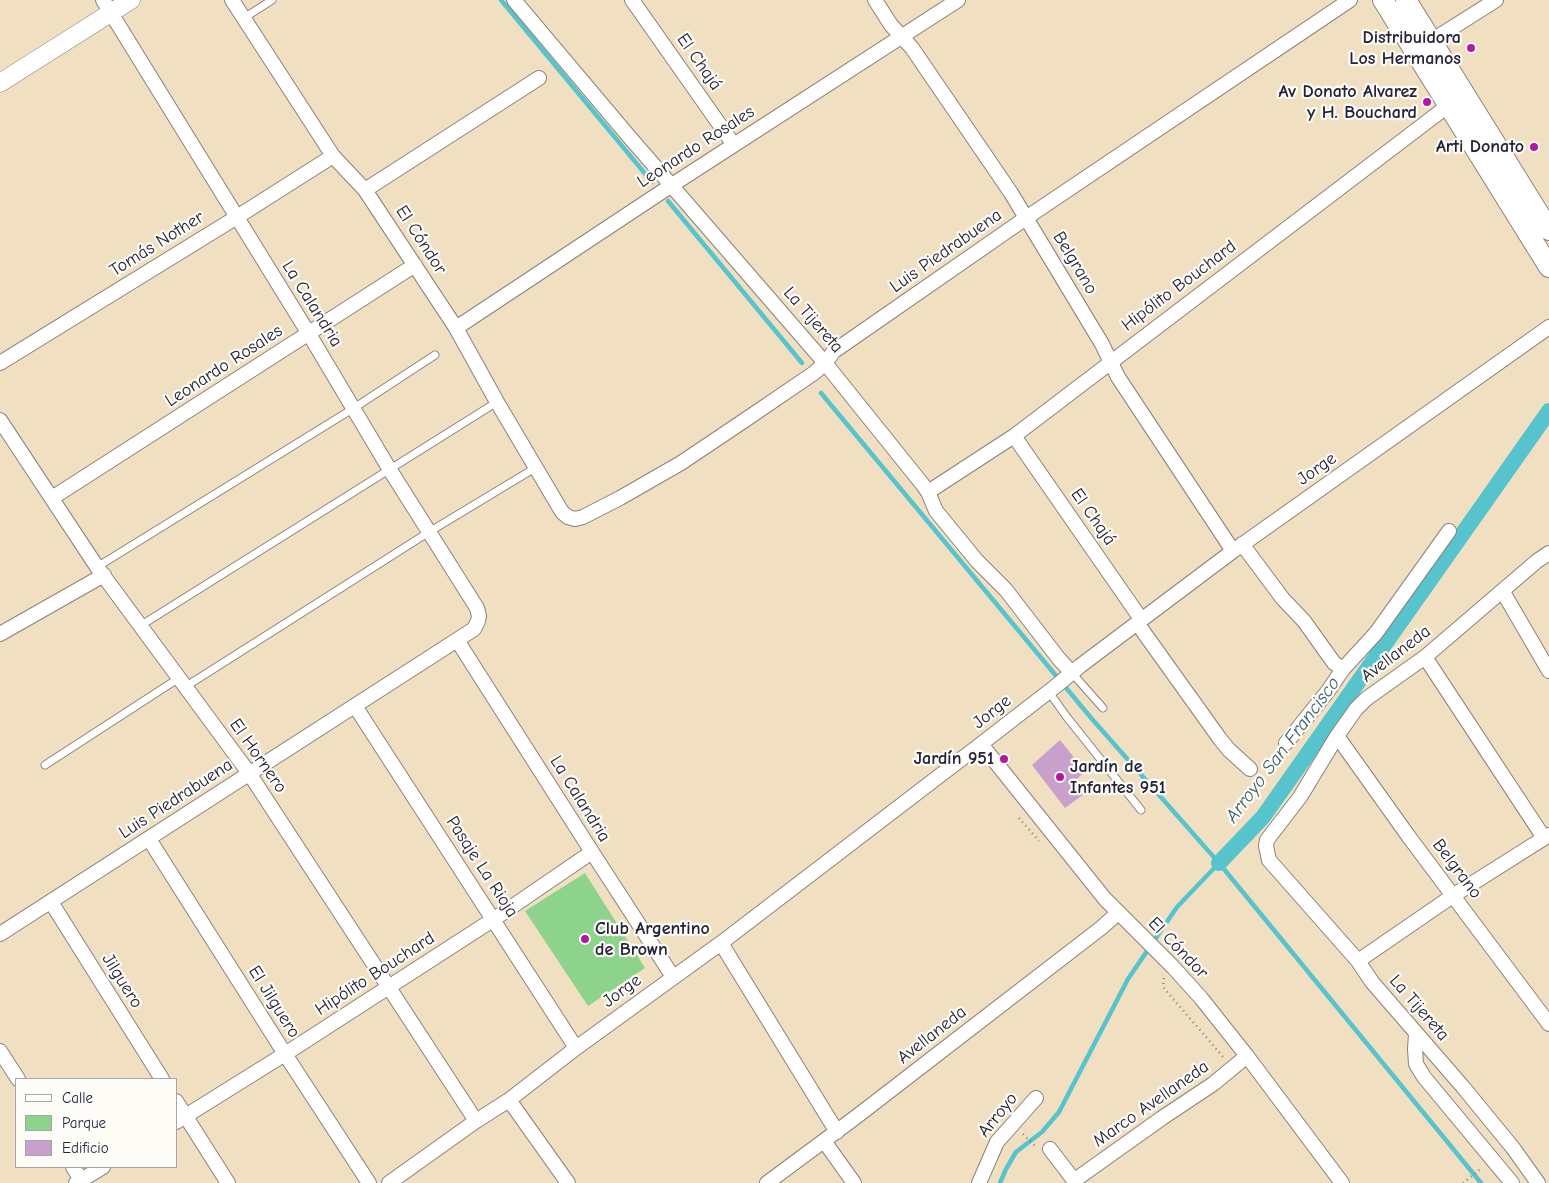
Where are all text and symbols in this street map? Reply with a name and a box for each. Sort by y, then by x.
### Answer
place label: Distribuidora Los Hermanos [1349,27,1461,70]
street label: El Chajá [672,29,726,95]
marker: Distribuidora Los Hermanos [1465,42,1477,54]
place label: Av Donato Alvarez y H. Bouchard [1278,81,1417,124]
marker: Av Donato Alvarez y H. Bouchard [1421,96,1433,108]
street label: Leonardo Rosales [633,101,759,193]
place label: Arti Donato [1436,136,1524,158]
marker: Arti Donato [1528,141,1540,153]
street label: El Cóndor [391,202,451,278]
street label: Luis Piedrabuena [886,204,1006,298]
street label: Tomás Nother [106,206,208,282]
street label: Belgrano [1048,228,1102,298]
street label: Hipólito Bouchard [1117,236,1241,336]
street label: La Calandria [277,257,347,351]
street label: La Tijereta [778,283,848,357]
street label: Leonardo Rosales [161,320,287,412]
street label: Jorge [1293,448,1341,490]
street label: El Chajá [1066,484,1120,550]
street label: Avellaneda [1357,621,1435,687]
water label: Arroyo San Francisco [1221,673,1345,827]
street label: Jorge [968,690,1016,734]
street label: El Hornero [225,715,291,797]
place label: Jardín 951 [914,748,994,770]
street label: La Calandria [545,752,615,846]
marker: Jardín 951 [998,753,1010,765]
street label: Luis Piedrabuena [115,754,237,844]
place label: Jardín de Infantes 951 [1070,756,1166,799]
marker: Jardín de Infantes 951 [1054,771,1066,783]
street label: Pasaje La Rioja [441,812,523,922]
street label: Belgrano [1428,835,1486,903]
street label: El Cóndor [1143,913,1213,983]
place label: Club Argentino de Brown [595,918,710,961]
street label: Hipólito Bouchard [311,927,439,1021]
marker: Club Argentino de Brown [579,933,591,945]
street label: Jilguero [97,950,147,1012]
street label: El Jilguero [243,962,305,1042]
street label: Jorge [598,970,646,1012]
street label: La Tijereta [1384,971,1454,1045]
street label: Avellaneda [893,1001,971,1069]
street label: Marco Avellaneda [1089,1056,1213,1152]
legend [15,1078,178,1168]
street label: Arroyo [974,1088,1022,1142]
text: Calle [62,1089,93,1107]
text: Parque [62,1114,106,1132]
text: Edificio [62,1139,109,1157]

